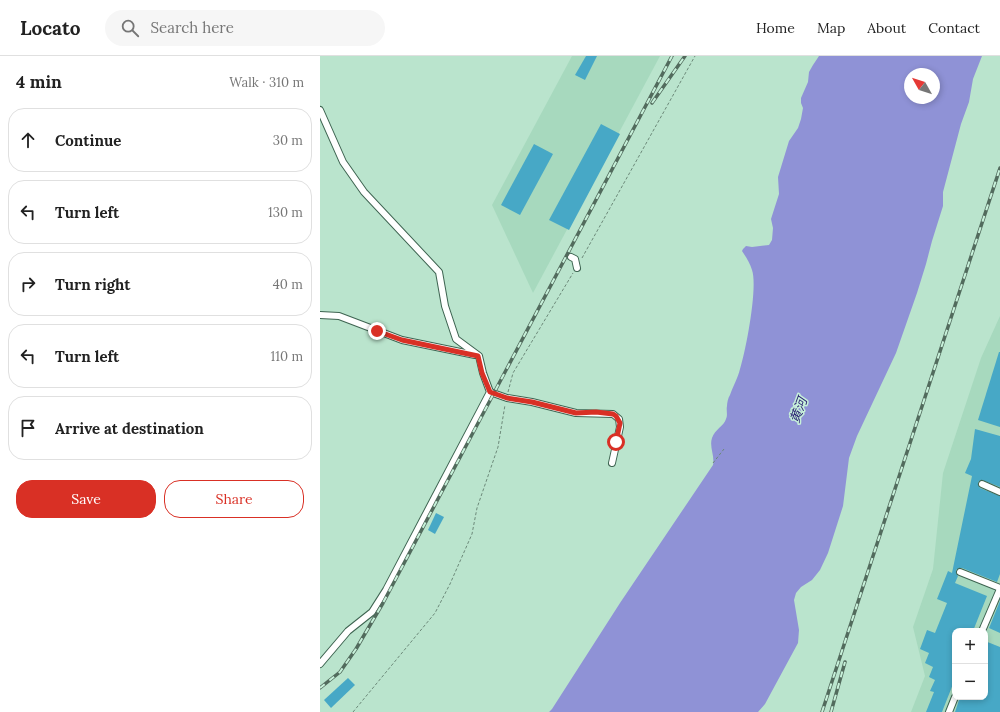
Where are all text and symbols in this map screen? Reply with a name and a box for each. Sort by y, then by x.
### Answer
search box [105,10,385,46]
text: Locato [20,16,81,40]
icon: search [119,17,141,39]
text: Search here [151,18,234,37]
text: Home [756,19,795,37]
text: Map [817,19,845,37]
text: About [867,19,906,37]
text: Contact [928,19,980,37]
north arrow [904,68,940,104]
text: 4 min [16,71,62,93]
text: Walk · 310 m [229,74,304,91]
icon: ahead [17,129,39,151]
text: Continue [55,131,121,150]
text: 30 m [273,132,303,149]
icon: left [17,201,39,223]
text: Turn left [55,203,119,222]
text: 130 m [268,204,303,221]
icon: right [17,273,39,295]
text: Turn right [55,275,131,294]
text: 40 m [273,276,303,293]
route end [368,322,386,340]
icon: left [17,345,39,367]
text: Turn left [55,347,119,366]
text: 110 m [270,348,303,365]
water label: 黄河 [786,392,812,425]
icon: arrive [17,417,39,439]
text: Arrive at destination [55,419,204,438]
route start [607,433,625,451]
button: Save [16,480,156,518]
button: Share [164,480,304,518]
map controls [952,628,988,700]
button: + [952,628,988,664]
button: − [952,664,988,700]

